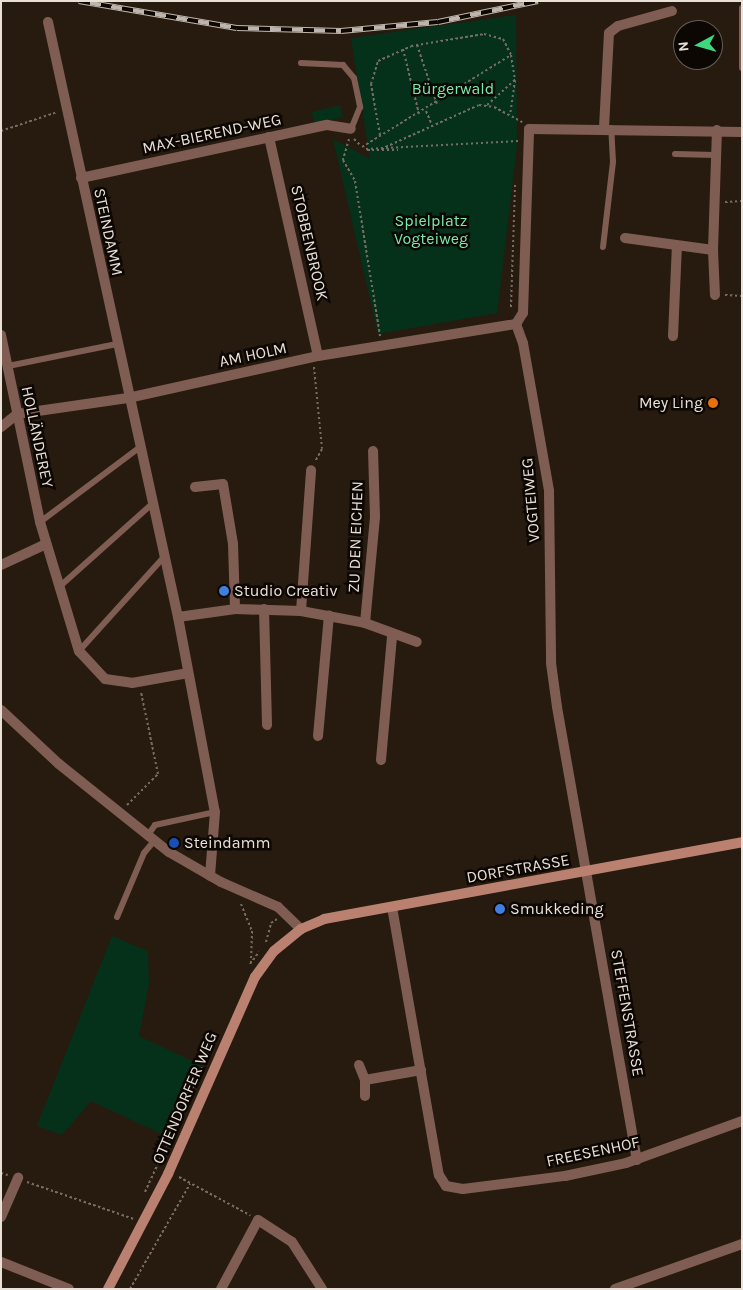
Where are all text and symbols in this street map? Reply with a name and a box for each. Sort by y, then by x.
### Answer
north arrow [673,20,723,70]
text: N [675,41,693,52]
park label: Bürgerwald [412,79,494,99]
street label: MAX-BIEREND-WEG [141,110,283,158]
street label: STOBBENBROOK [286,183,332,303]
street label: STEINDAMM [89,186,127,278]
park label: Spielplatz Vogteiweg [394,211,468,249]
street label: AM HOLM [217,338,289,372]
street label: HOLLÄNDEREY [17,385,57,489]
place label: Mey Ling [639,393,703,413]
marker: Mey Ling [707,397,719,409]
street label: VOGTEIWEG [518,457,544,543]
street label: ZU DEN EICHEN [344,481,368,593]
place label: Studio Creativ [234,581,338,601]
marker: Studio Creativ [218,585,230,597]
place label: Steindamm [184,833,271,853]
marker: Steindamm [168,837,180,849]
street label: DORFSTRASSE [465,851,571,887]
place label: Smukkeding [510,899,604,919]
marker: Smukkeding [494,903,506,915]
street label: STEFFENSTRASSE [606,948,648,1078]
street label: OTTENDORFER WEG [149,1029,221,1167]
street label: FREESENHOF [544,1133,642,1171]

